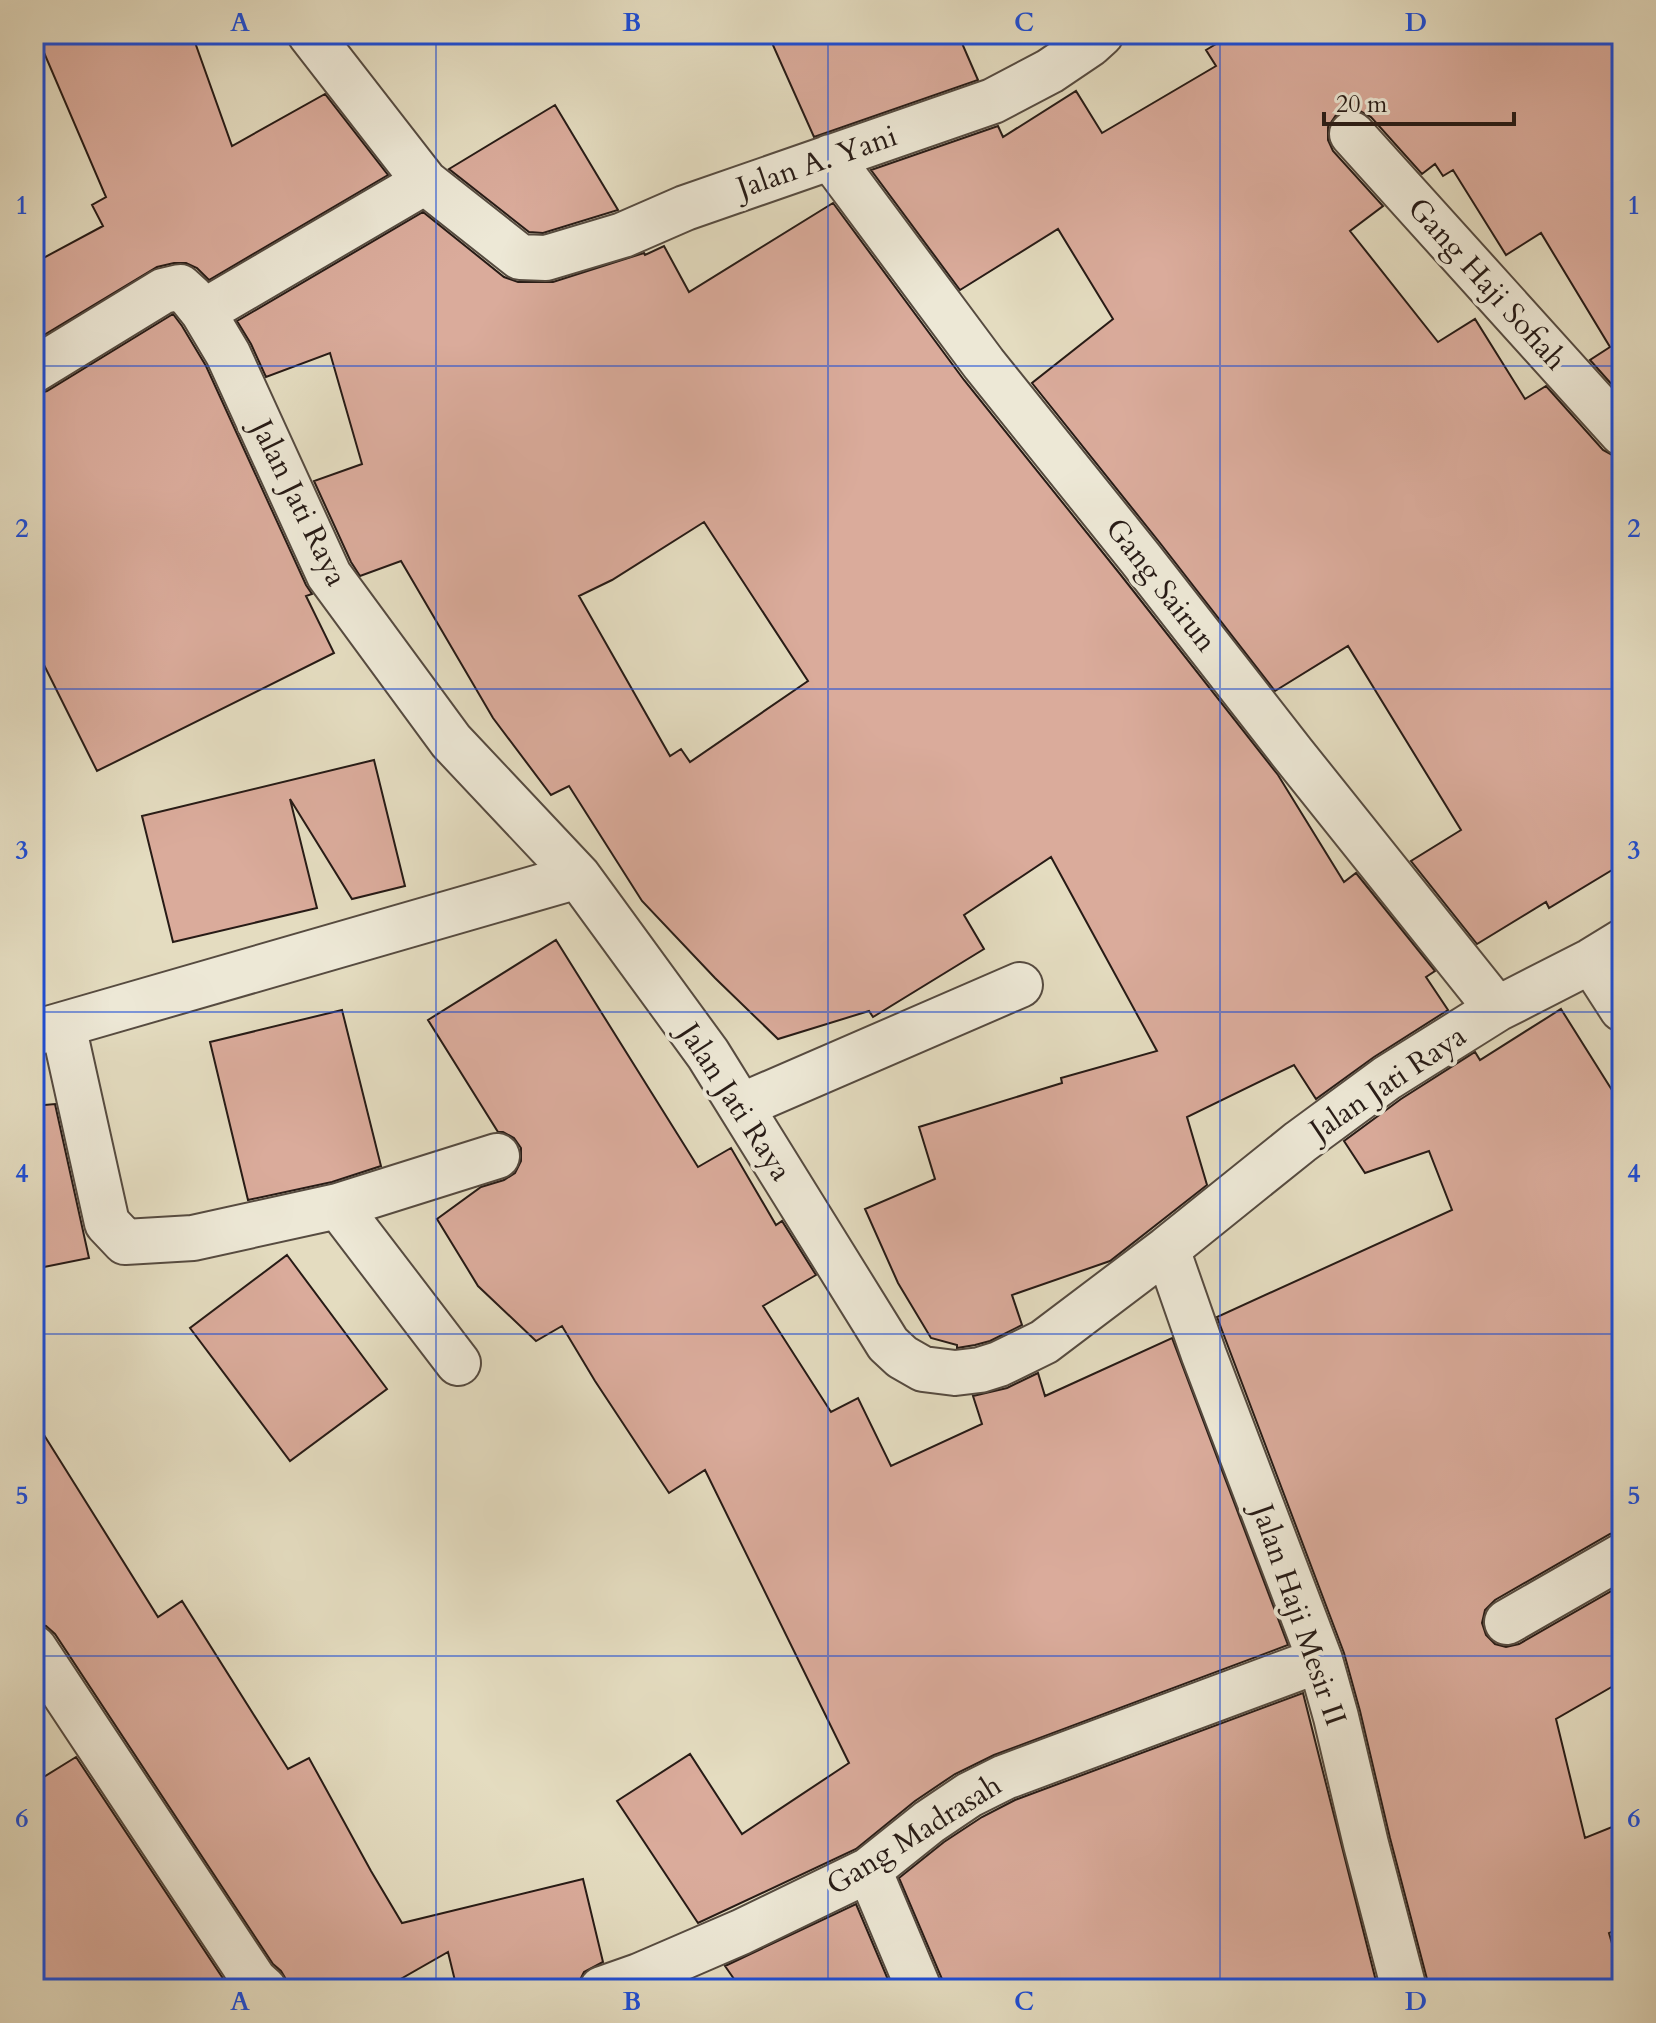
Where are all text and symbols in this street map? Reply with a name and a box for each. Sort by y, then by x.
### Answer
text: A [230,5,250,40]
text: B [623,5,641,40]
text: C [1014,5,1034,40]
text: D [1405,5,1427,40]
scale bar [1324,76,1514,126]
text: 20 m [1336,88,1388,121]
street label: Jalan A. Yani [728,115,902,210]
text: 1 [15,188,29,223]
text: 1 [1627,188,1641,223]
street label: Gang Haji Sofiah [1398,189,1576,380]
street label: Jalan Jati Raya [239,409,357,593]
street label: Gang Sairun [1096,510,1226,660]
text: 2 [15,511,29,546]
text: 2 [1627,511,1641,546]
text: 3 [15,833,29,868]
text: 3 [1627,833,1641,868]
street label: Jalan Jati Raya [666,1012,801,1189]
street label: Jalan Jati Raya [1298,1016,1474,1153]
text: 4 [15,1156,29,1191]
text: 4 [1627,1156,1641,1191]
text: 5 [15,1478,29,1513]
text: 5 [1627,1478,1641,1513]
street label: Jalan Haji Mesir II [1241,1495,1356,1731]
street label: Gang Madrasah [819,1765,1010,1905]
text: 6 [15,1801,29,1836]
text: 6 [1627,1801,1641,1836]
text: A [230,1984,250,2019]
text: B [623,1984,641,2019]
text: C [1014,1984,1034,2019]
text: D [1405,1984,1427,2019]

